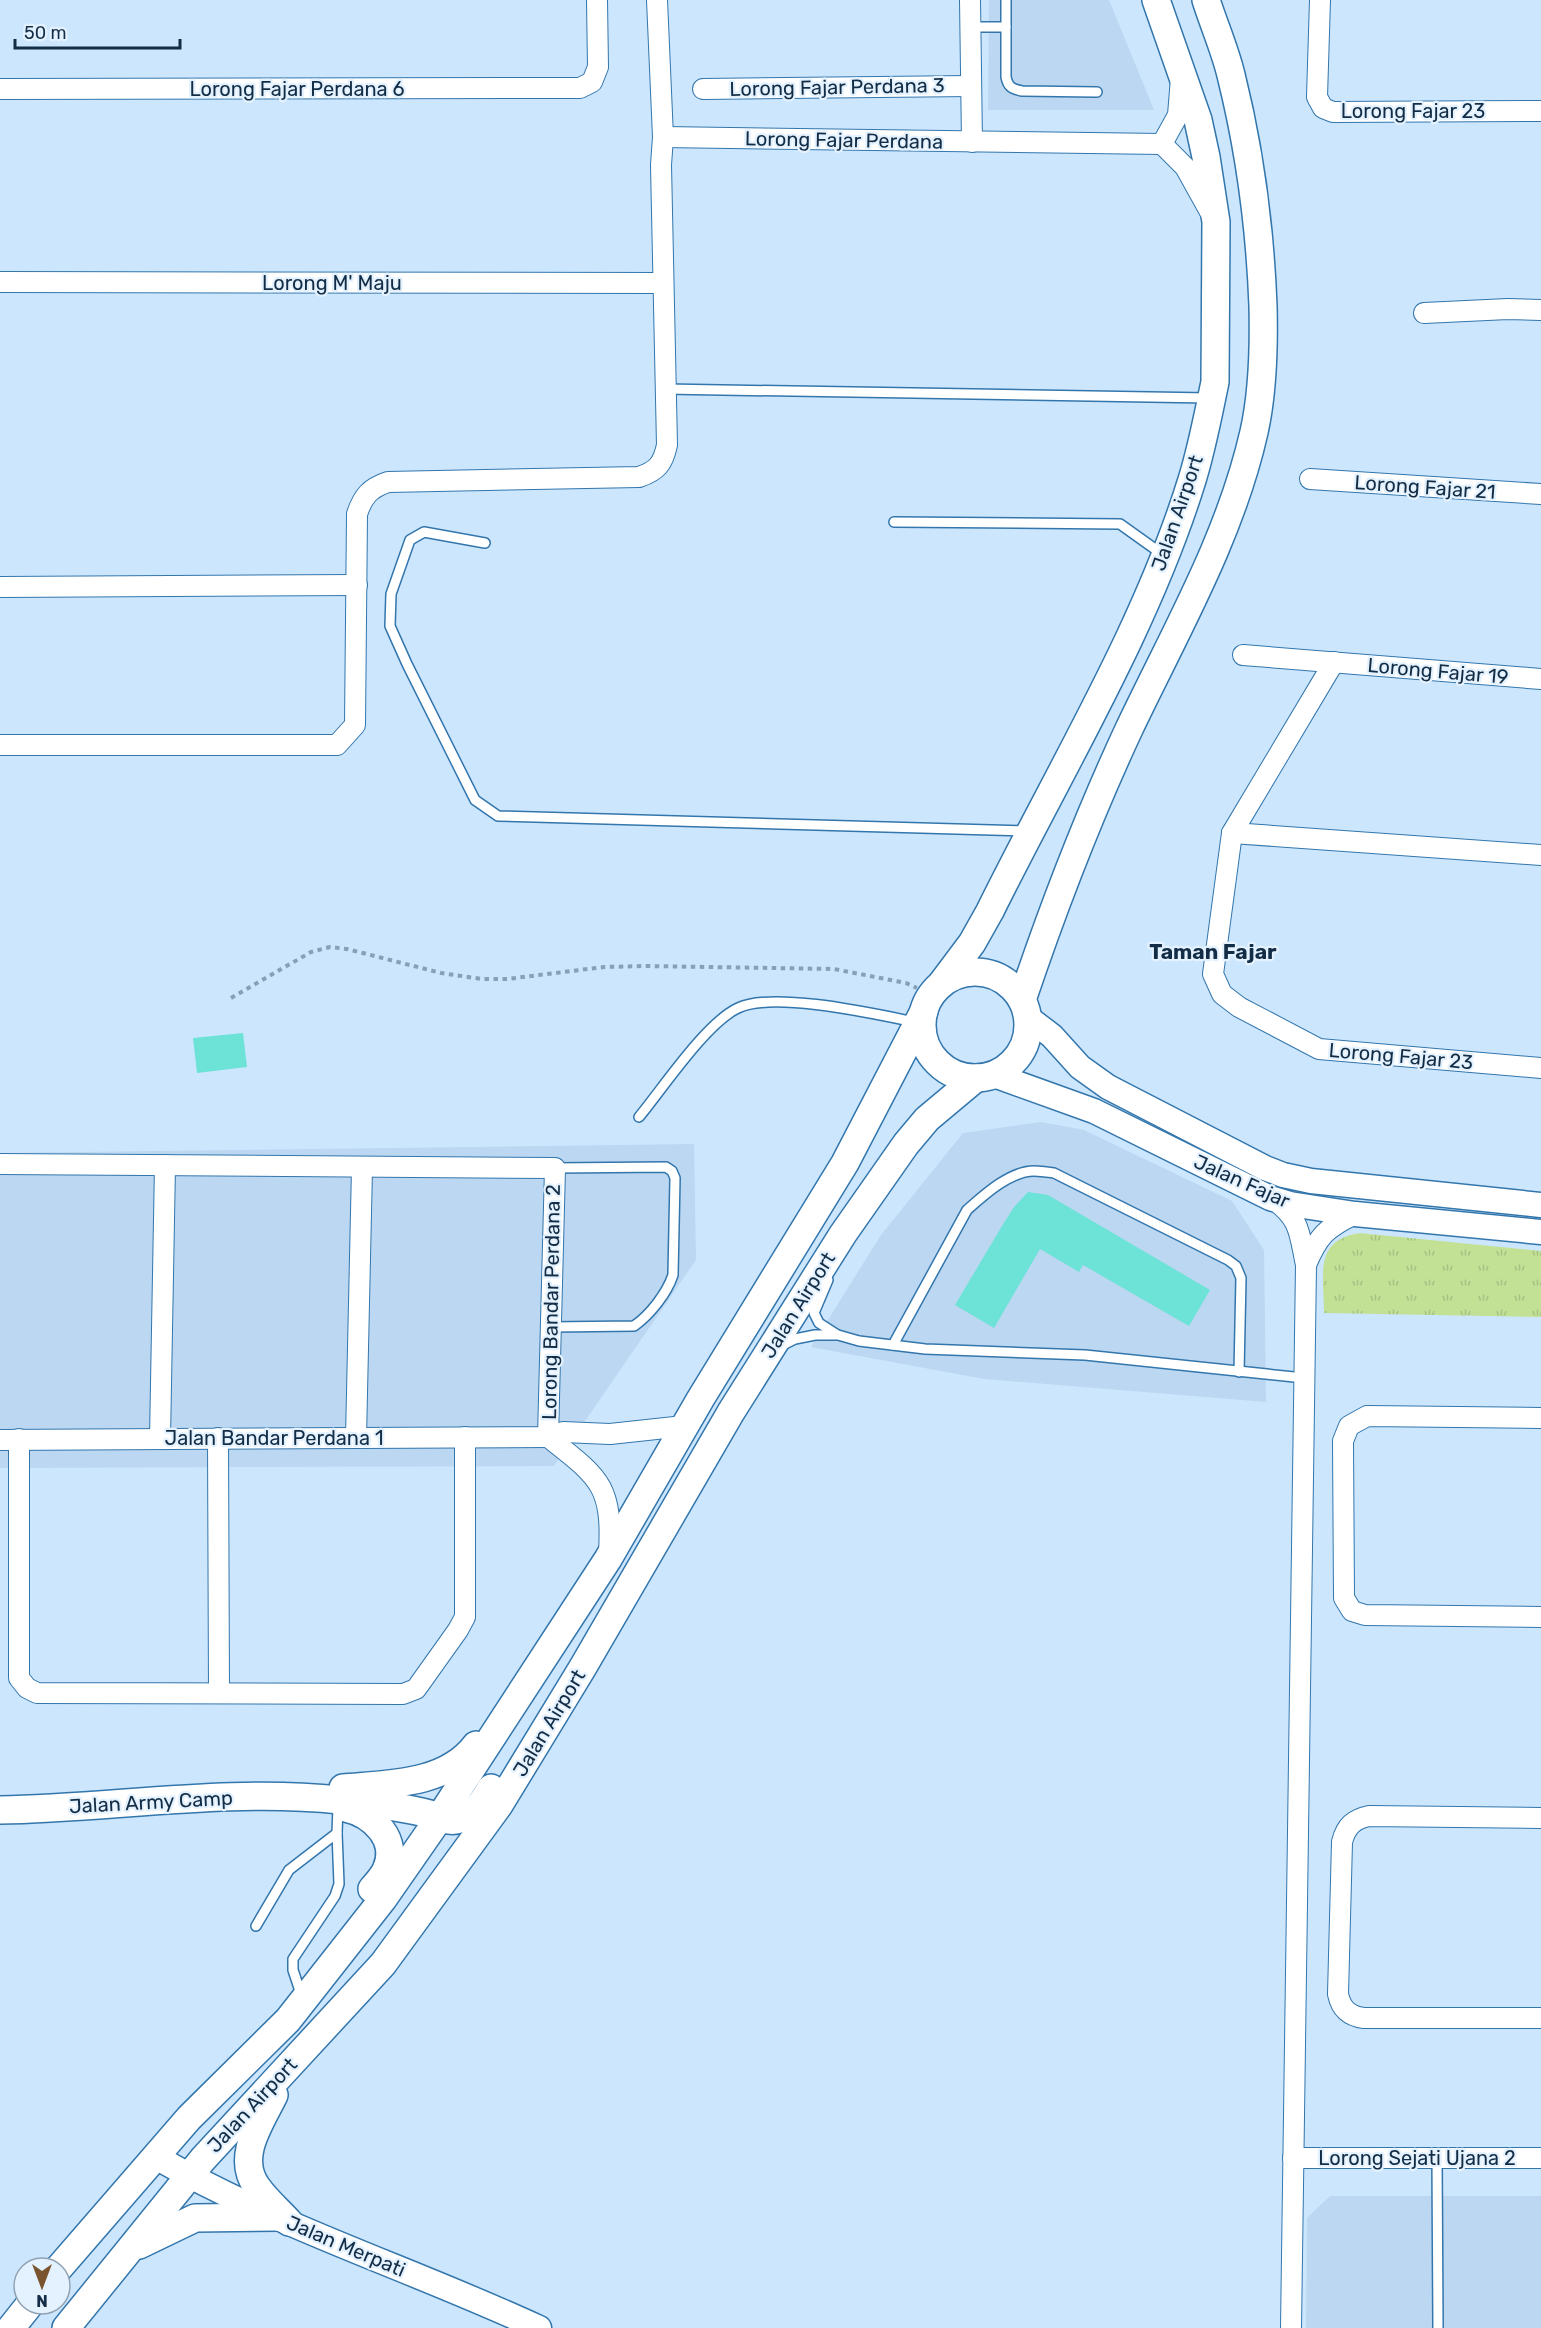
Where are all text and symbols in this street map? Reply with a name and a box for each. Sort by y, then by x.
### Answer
scale bar [15,12,180,50]
text: 50 m [24,22,67,44]
street label: Lorong Fajar Perdana 3 [729,73,945,101]
street label: Lorong Fajar Perdana 6 [189,77,405,101]
street label: Lorong Fajar 23 [1341,99,1485,123]
street label: Lorong Fajar Perdana [745,126,943,154]
street label: Lorong M' Maju [262,271,402,295]
street label: Jalan Airport [1146,452,1208,574]
street label: Lorong Fajar 21 [1354,470,1496,504]
street label: Lorong Fajar 19 [1367,653,1509,689]
district label: Taman Fajar [1149,939,1277,964]
street label: Lorong Fajar 23 [1328,1038,1474,1074]
street label: Jalan Fajar [1190,1149,1294,1213]
street label: Lorong Bandar Perdana 2 [537,1184,565,1420]
street label: Jalan Airport [756,1247,840,1363]
street label: Jalan Bandar Perdana 1 [165,1426,383,1450]
street label: Jalan Airport [508,1665,590,1781]
street label: Jalan Army Camp [68,1786,234,1818]
street label: Jalan Airport [202,2053,302,2157]
street label: Lorong Sejati Ujana 2 [1318,2146,1516,2170]
street label: Jalan Merpati [283,2210,409,2282]
north arrow [12,2256,72,2316]
text: N [36,2291,48,2310]

